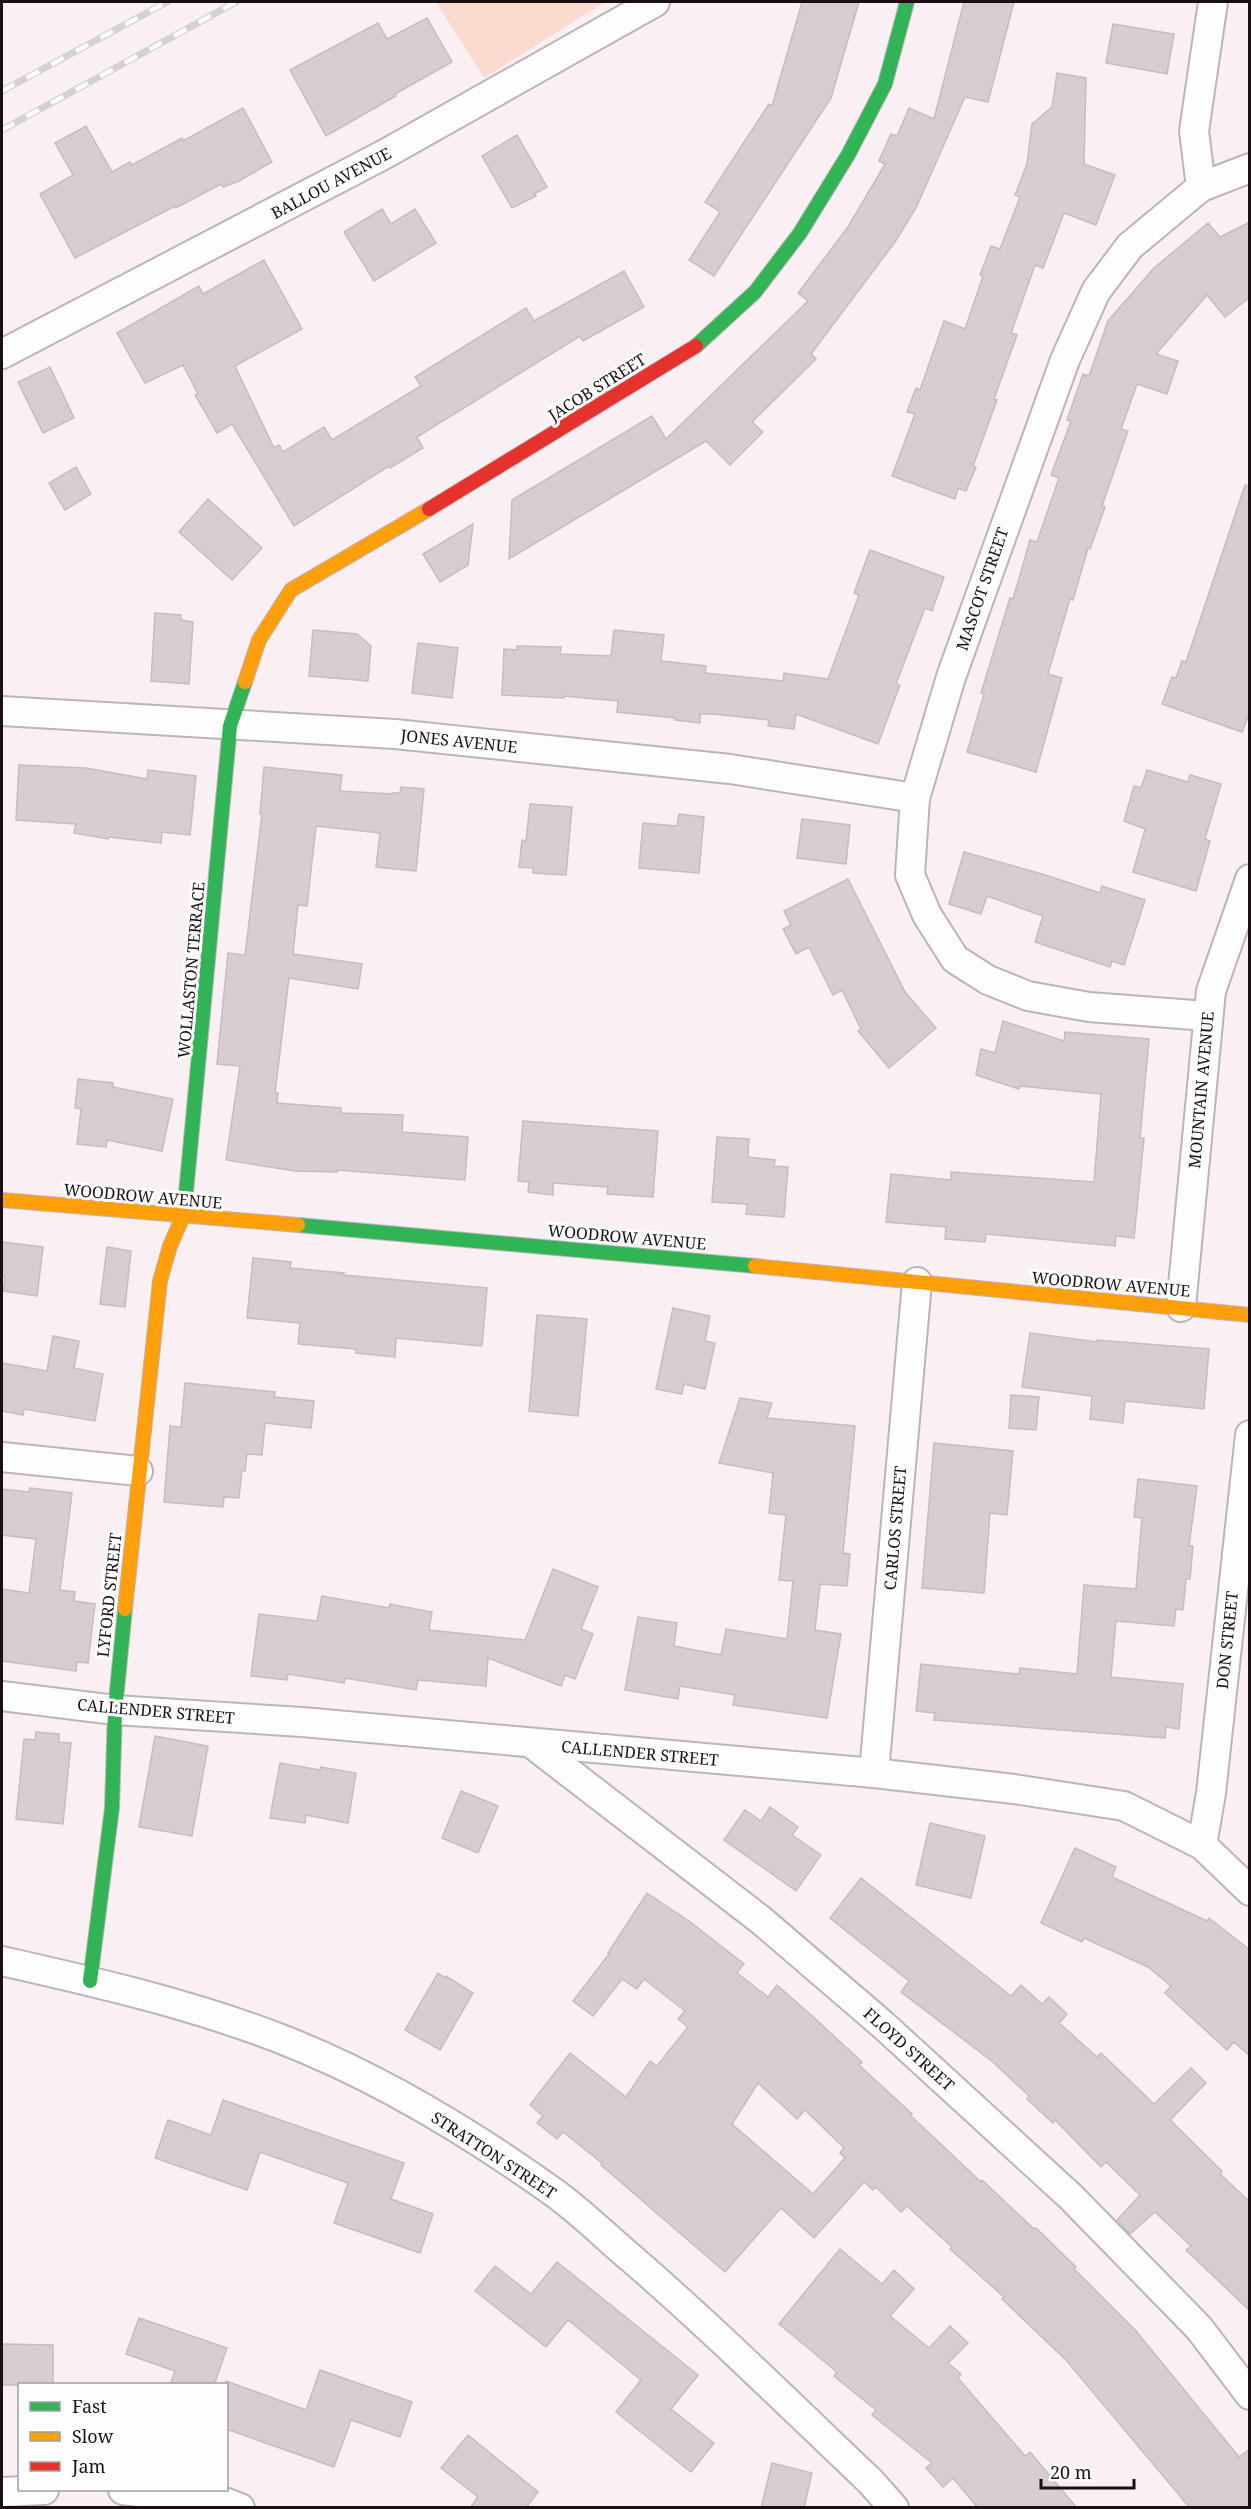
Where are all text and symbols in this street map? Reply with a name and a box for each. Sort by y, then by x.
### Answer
street label: BALLOU AVENUE [267,142,395,224]
street label: JACOB STREET [543,348,650,426]
street label: MASCOT STREET [951,524,1013,653]
street label: JONES AVENUE [399,724,518,758]
street label: WOLLASTON TERRACE [172,881,210,1059]
street label: MOUNTAIN AVENUE [1183,1011,1219,1169]
street label: WOODROW AVENUE [63,1178,223,1214]
street label: WOODROW AVENUE [547,1219,707,1255]
street label: WOODROW AVENUE [1031,1266,1191,1302]
street label: CARLOS STREET [879,1465,911,1591]
street label: LYFORD STREET [92,1531,126,1658]
street label: DON STREET [1211,1590,1243,1690]
street label: CALLENDER STREET [76,1693,236,1729]
street label: CALLENDER STREET [560,1735,720,1771]
street label: FLOYD STREET [859,2002,959,2096]
street label: STRATTON STREET [427,2106,561,2204]
legend [18,2383,228,2491]
text: Fast [72,2394,107,2418]
text: Slow [72,2424,114,2448]
scale bar [1041,2452,1134,2490]
text: Jam [71,2454,106,2478]
text: 20 m [1050,2460,1092,2484]

